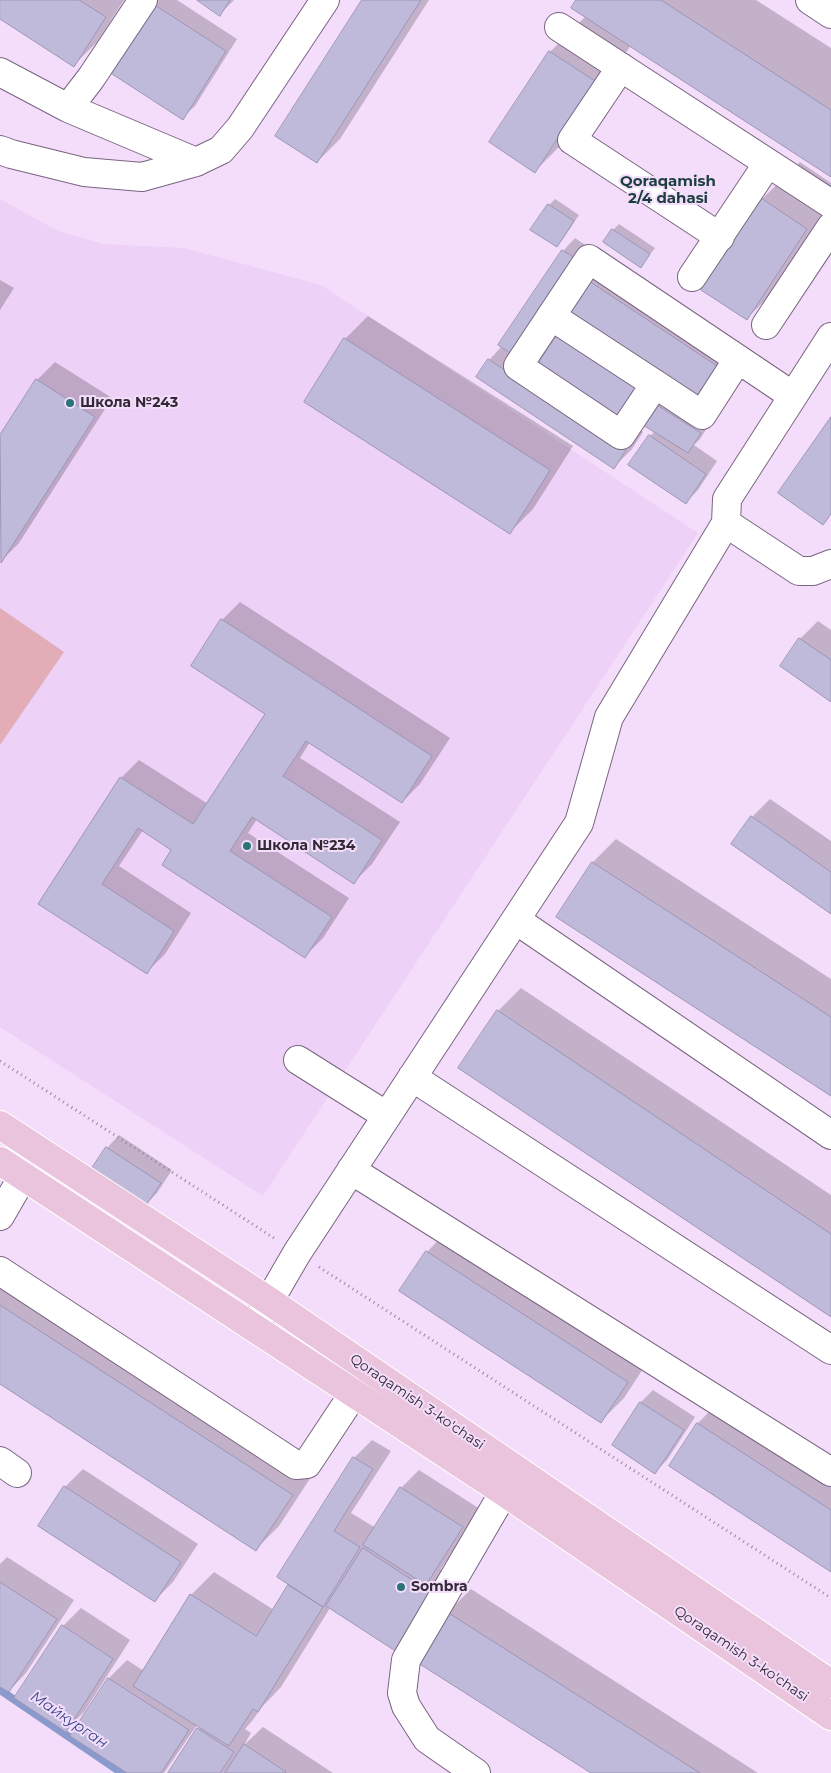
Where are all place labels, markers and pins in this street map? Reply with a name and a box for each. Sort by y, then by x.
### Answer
place label: Школа №243 [80,395,178,411]
marker: Школа №243 [64,397,76,409]
place label: Школа №234 [257,838,355,854]
marker: Школа №234 [241,840,253,852]
place label: Sombra [411,1579,468,1595]
marker: Sombra [395,1581,407,1593]

